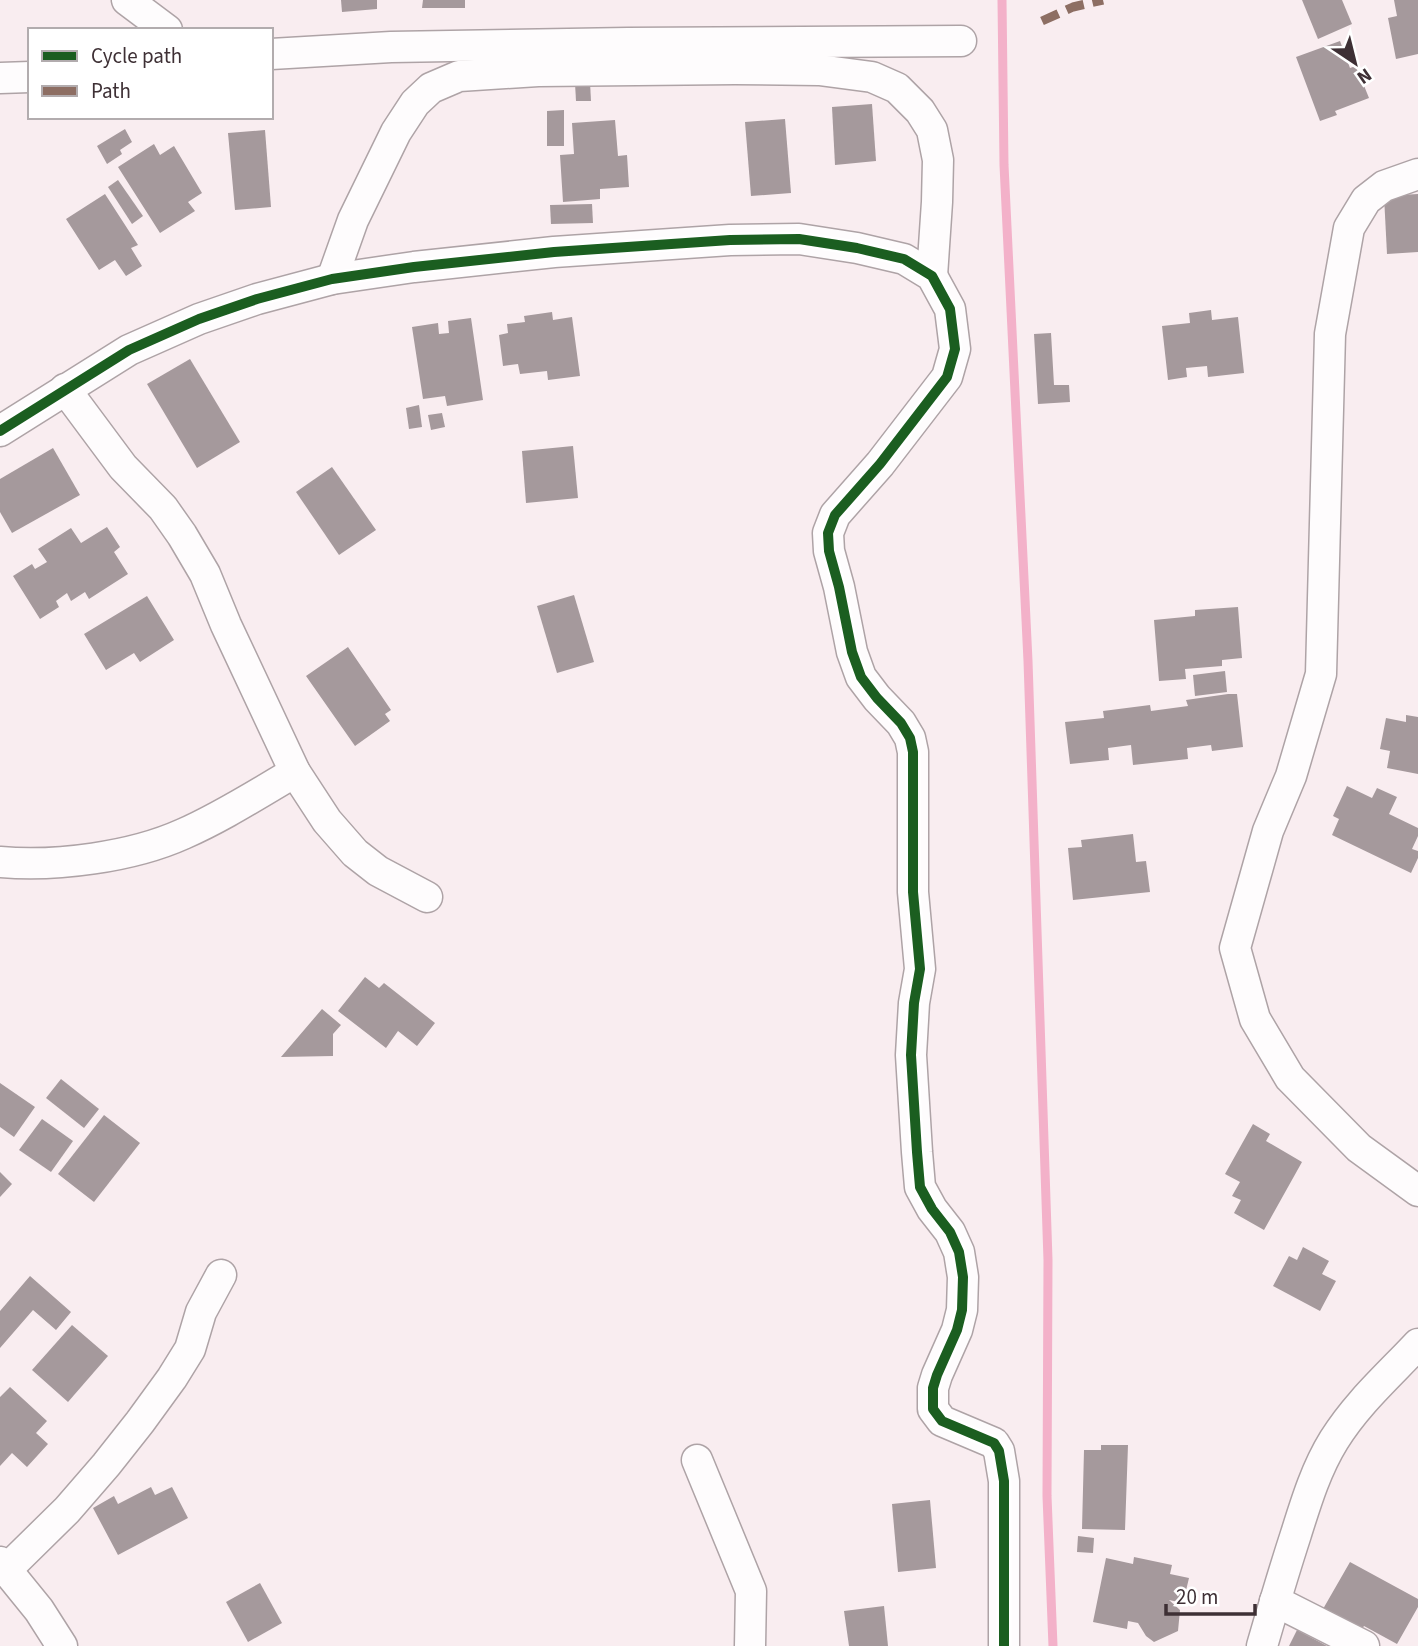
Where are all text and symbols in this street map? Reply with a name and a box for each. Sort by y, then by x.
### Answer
legend [28,28,273,119]
north arrow [1320,28,1390,98]
text: Cycle path [91,41,182,71]
text: N [1351,61,1377,90]
text: Path [91,76,131,106]
scale bar [1166,1572,1255,1616]
text: 20 m [1176,1582,1218,1612]

